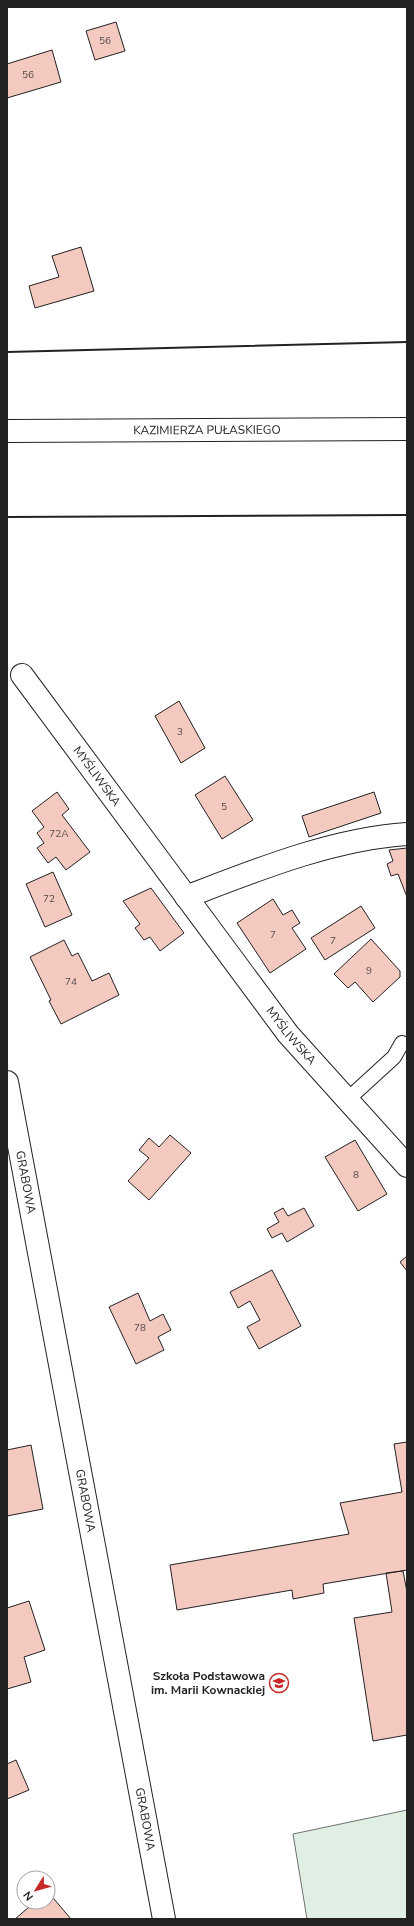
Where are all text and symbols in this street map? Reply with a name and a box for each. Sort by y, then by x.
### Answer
house number: 56 [99,34,111,48]
house number: 56 [22,68,34,82]
street label: KAZIMIERZA PUŁASKIEGO [133,422,281,438]
house number: 3 [177,725,183,739]
street label: MYŚLIWSKA [70,743,125,810]
house number: 5 [221,800,227,814]
house number: 72A [49,827,69,841]
house number: 72 [43,892,55,906]
house number: 7 [270,928,276,942]
house number: 7 [330,934,336,948]
house number: 9 [366,964,372,978]
house number: 74 [65,975,77,989]
street label: MYŚLIWSKA [262,1003,320,1068]
street label: GRABOWA [12,1149,40,1215]
house number: 8 [353,1168,359,1182]
house number: 78 [134,1321,146,1335]
street label: GRABOWA [72,1468,99,1534]
place label: Szkoła Podstawowa im. Marii Kownackiej [151,1668,265,1698]
school or university icon: Szkoła Podstawowa im. Marii Kownackiej [268,1672,290,1694]
street label: GRABOWA [132,1786,159,1852]
north arrow [16,1870,56,1910]
text: N [20,1888,37,1904]

